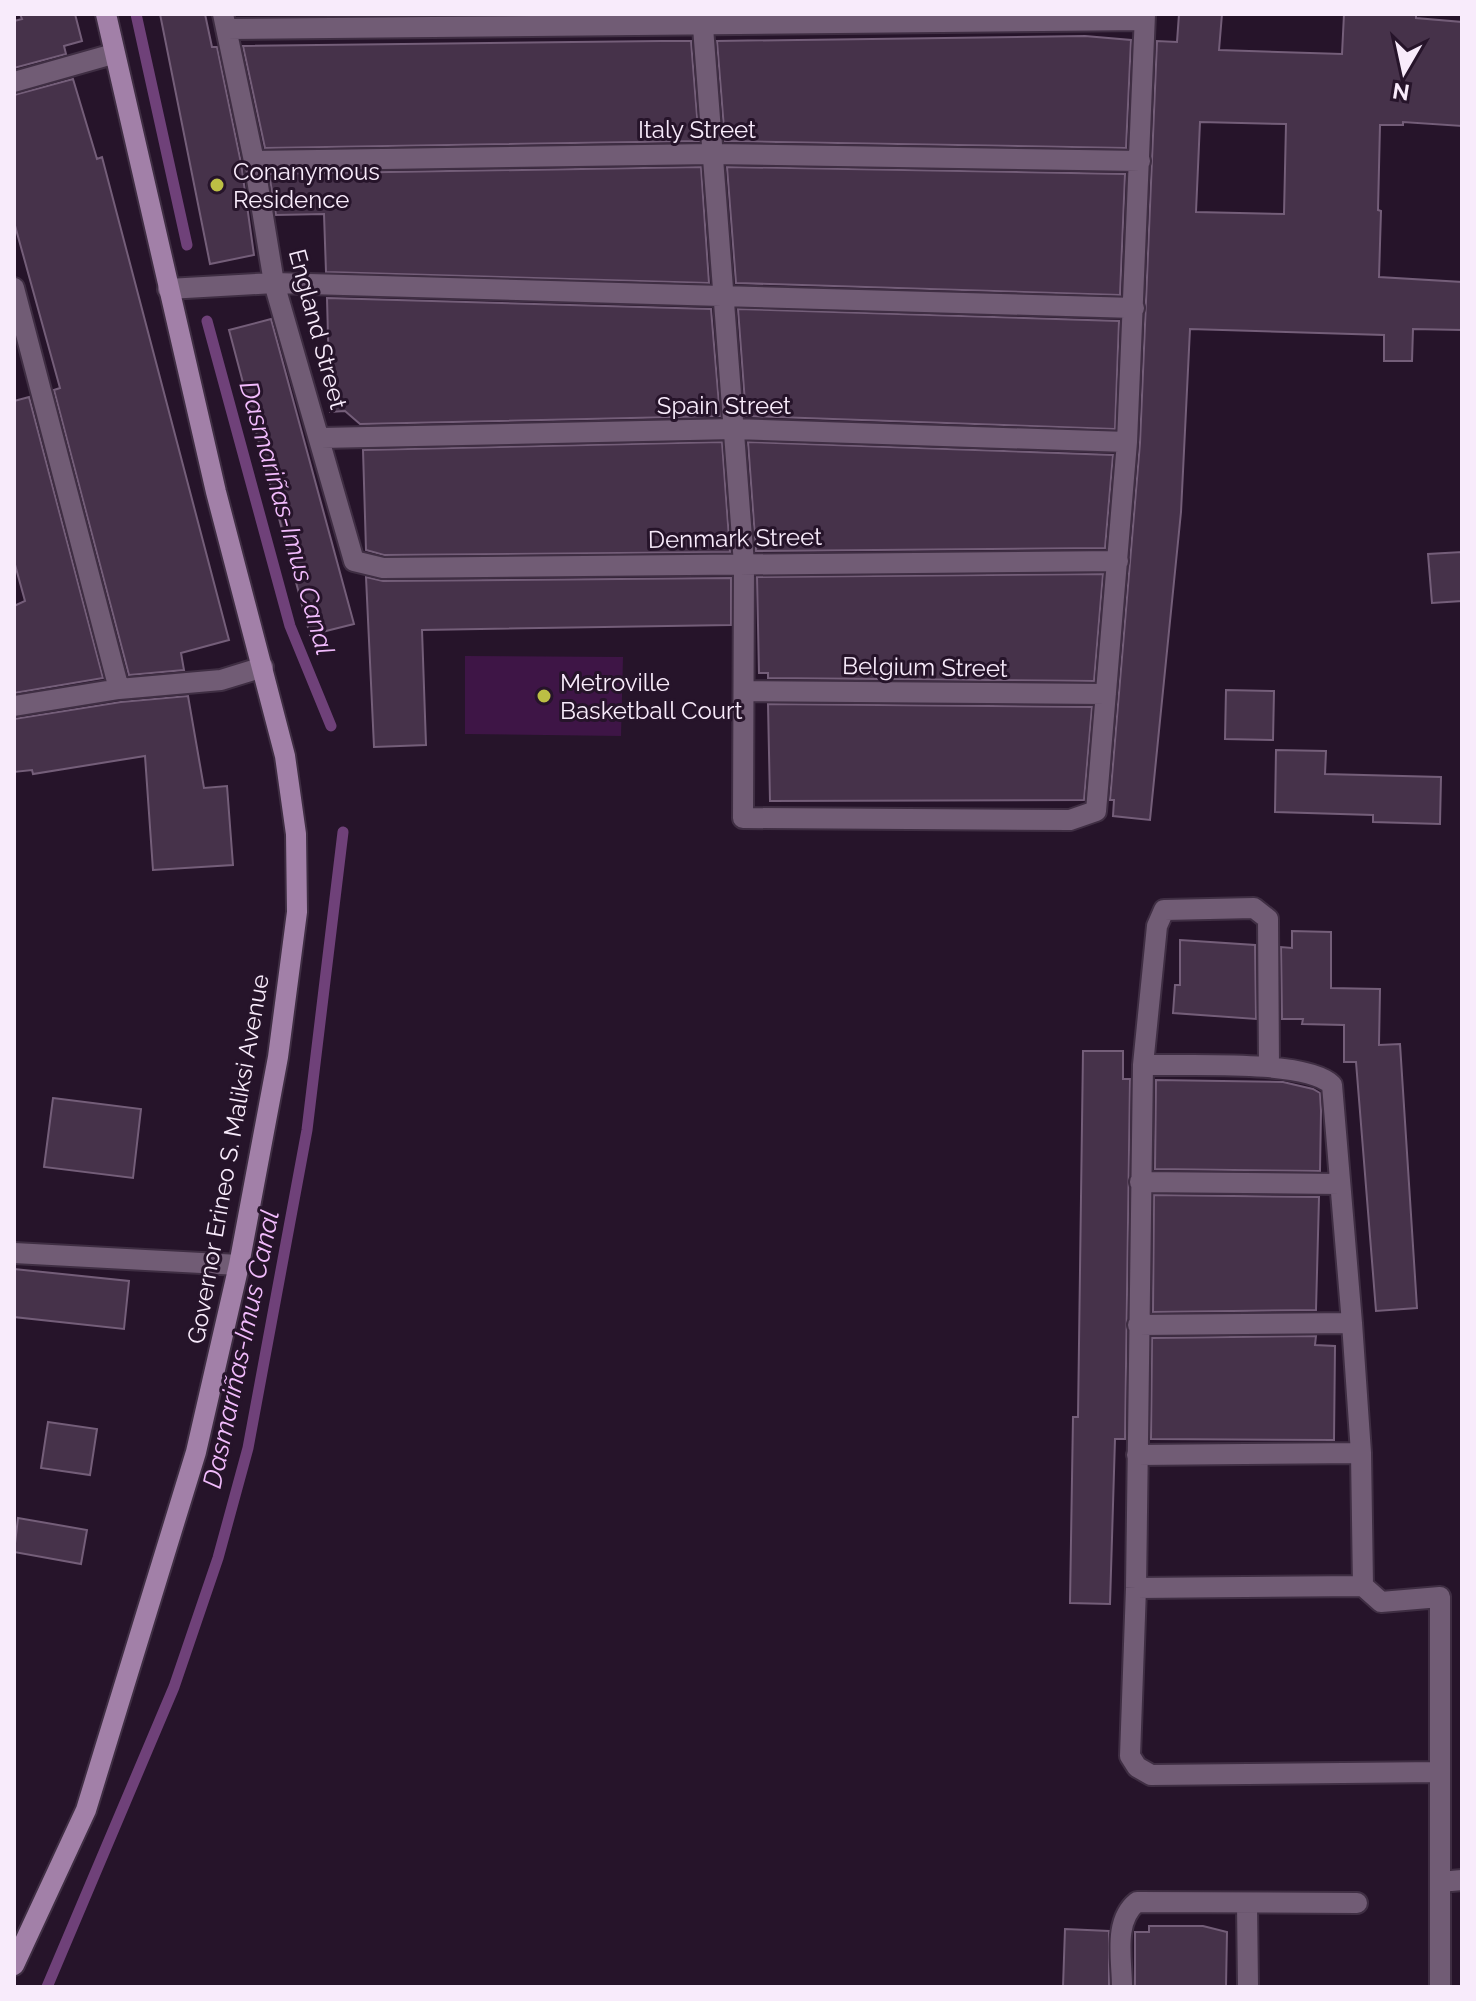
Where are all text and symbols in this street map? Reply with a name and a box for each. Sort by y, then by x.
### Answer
north arrow [1364,32,1444,112]
text: N [1391,78,1411,106]
street label: Italy Street [638,115,756,144]
place label: Conanymous Residence [233,157,380,214]
marker: Conanymous Residence [208,176,226,194]
street label: England Street [283,246,353,412]
water label: Dasmariñas-Imus Canal [234,378,341,659]
street label: Spain Street [657,391,791,420]
street label: Denmark Street [648,522,822,554]
street label: Belgium Street [842,651,1008,683]
place label: Metroville Basketball Court [560,668,743,725]
marker: Metroville Basketball Court [535,687,553,705]
street label: Governor Erineo S. Maliksi Avenue [181,972,275,1346]
water label: Dasmariñas-Imus Canal [197,1207,285,1491]

